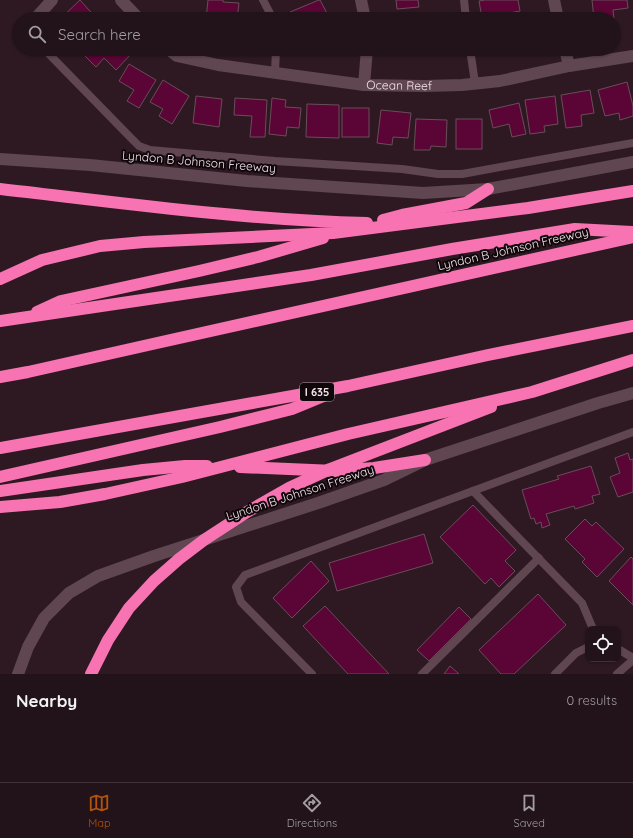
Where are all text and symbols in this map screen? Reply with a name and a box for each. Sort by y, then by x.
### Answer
search box [12,12,621,56]
icon: search [26,23,48,45]
text: Search here [58,25,141,44]
street label: Ocean Reef [366,77,433,93]
street label: Lyndon B Johnson Freeway [121,147,277,176]
street label: Lyndon B Johnson Freeway [436,224,590,273]
road number: I 635 [300,383,334,401]
street label: Lyndon B Johnson Freeway [224,462,376,524]
map controls [585,626,621,662]
button: locate [585,626,621,662]
text: Nearby [16,690,77,711]
text: 0 results [566,692,617,708]
tab: Map [88,792,111,830]
tab: Directions [287,792,337,830]
tab: Saved [513,792,545,830]

